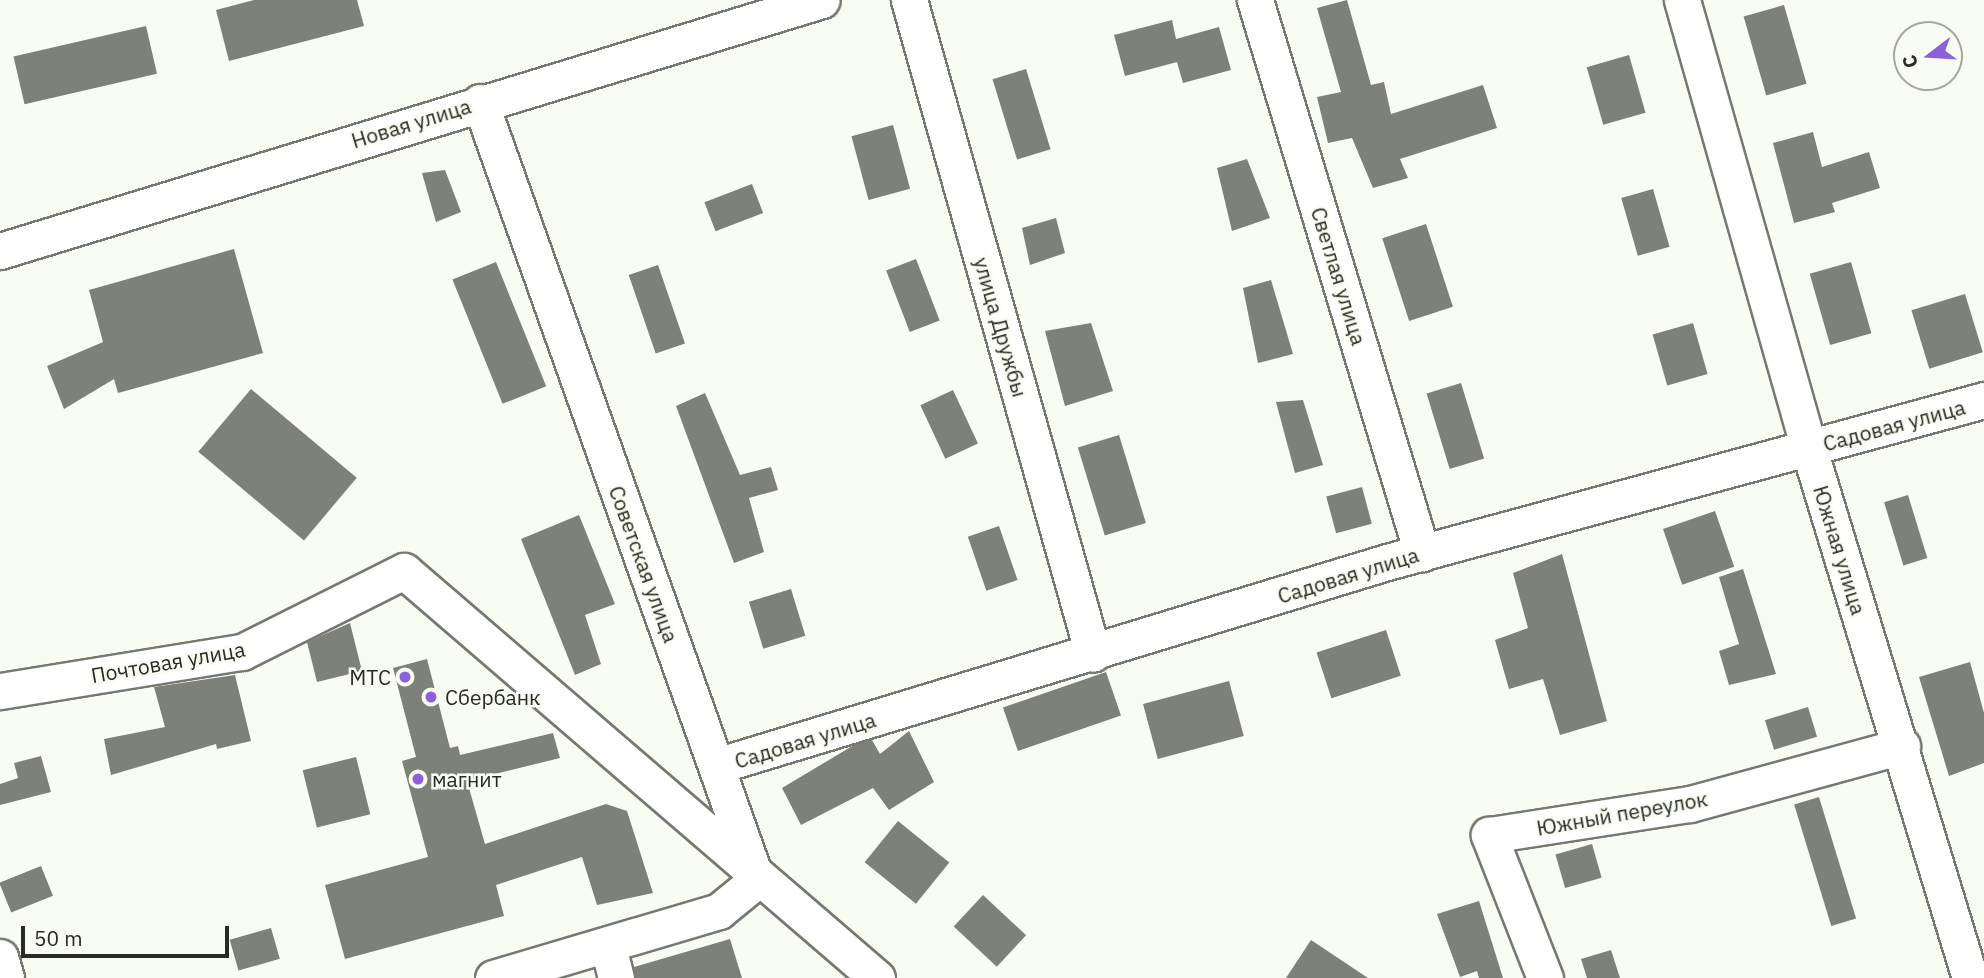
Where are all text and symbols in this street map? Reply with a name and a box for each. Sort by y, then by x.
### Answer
north arrow [1893,21,1963,91]
text: С [1897,52,1923,71]
street label: Новая улица [348,93,474,153]
street label: Светлая улица [1306,204,1372,348]
street label: улица Дружбы [969,254,1033,400]
street label: Садовая улица [1820,394,1968,456]
street label: Советская улица [604,482,684,646]
street label: Южная улица [1808,482,1872,618]
street label: Садовая улица [1274,542,1422,608]
street label: Почтовая улица [89,636,247,688]
place label: МТС [349,664,391,690]
marker: МТС [397,669,413,685]
place label: Сбербанк [445,684,541,710]
marker: Сбербанк [423,689,439,705]
street label: Садовая улица [731,707,879,773]
place label: магнит [432,766,502,792]
marker: магнит [410,771,426,787]
street label: Южный переулок [1534,786,1710,840]
scale bar [24,912,233,956]
text: 50 m [34,924,83,952]

